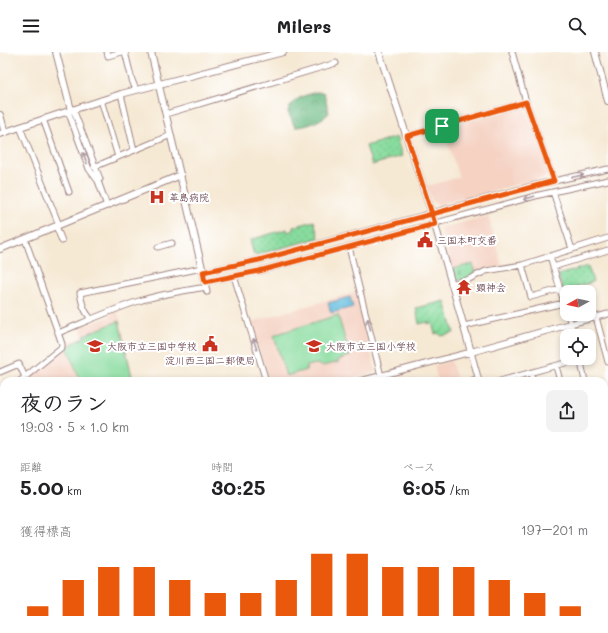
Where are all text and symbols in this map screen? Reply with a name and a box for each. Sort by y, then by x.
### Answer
text: Milers [277,14,331,38]
icon: menu [20,15,42,37]
icon: search [566,15,588,37]
pin [425,109,459,143]
icon: arrive [431,115,453,137]
one-way arrow [80,152,88,164]
one-way arrow [571,171,584,179]
hospital icon: 革島病院 [148,188,166,206]
place label: 革島病院 [169,190,209,204]
one-way arrow [523,195,536,202]
public building icon: 三国本町交番 [416,231,434,249]
place label: 三国本町交番 [437,233,497,247]
temple icon: 顕神会 [455,278,473,296]
place label: 顕神会 [476,280,506,294]
north arrow [560,285,596,321]
map controls [560,285,596,365]
one-way arrow [364,318,372,331]
button: locate [560,329,596,365]
public building icon: 淀川西三国二郵便局 [201,335,219,353]
school or university icon: 大阪市立三国中学校 [86,337,104,355]
one-way arrow [251,337,258,350]
school or university icon: 大阪市立三国小学校 [305,337,323,355]
place label: 大阪市立三国中学校 [107,339,197,353]
place label: 大阪市立三国小学校 [326,339,416,353]
place label: 淀川西三国二郵便局 [165,353,255,367]
text: 夜のラン [20,388,108,417]
button: share [546,390,588,432]
text: 19:03 · 5 × 1.0 km [20,418,129,435]
text: 距離 [20,459,42,474]
text: 時間 [211,459,233,474]
text: ペース [403,459,435,474]
text: 5.00 [20,474,64,500]
text: 30:25 [211,474,265,500]
text: 6:05 [403,474,446,500]
text: km [64,483,82,498]
text: /km [446,483,470,498]
text: 197–201 m [521,521,588,538]
text: 獲得標高 [20,522,72,539]

